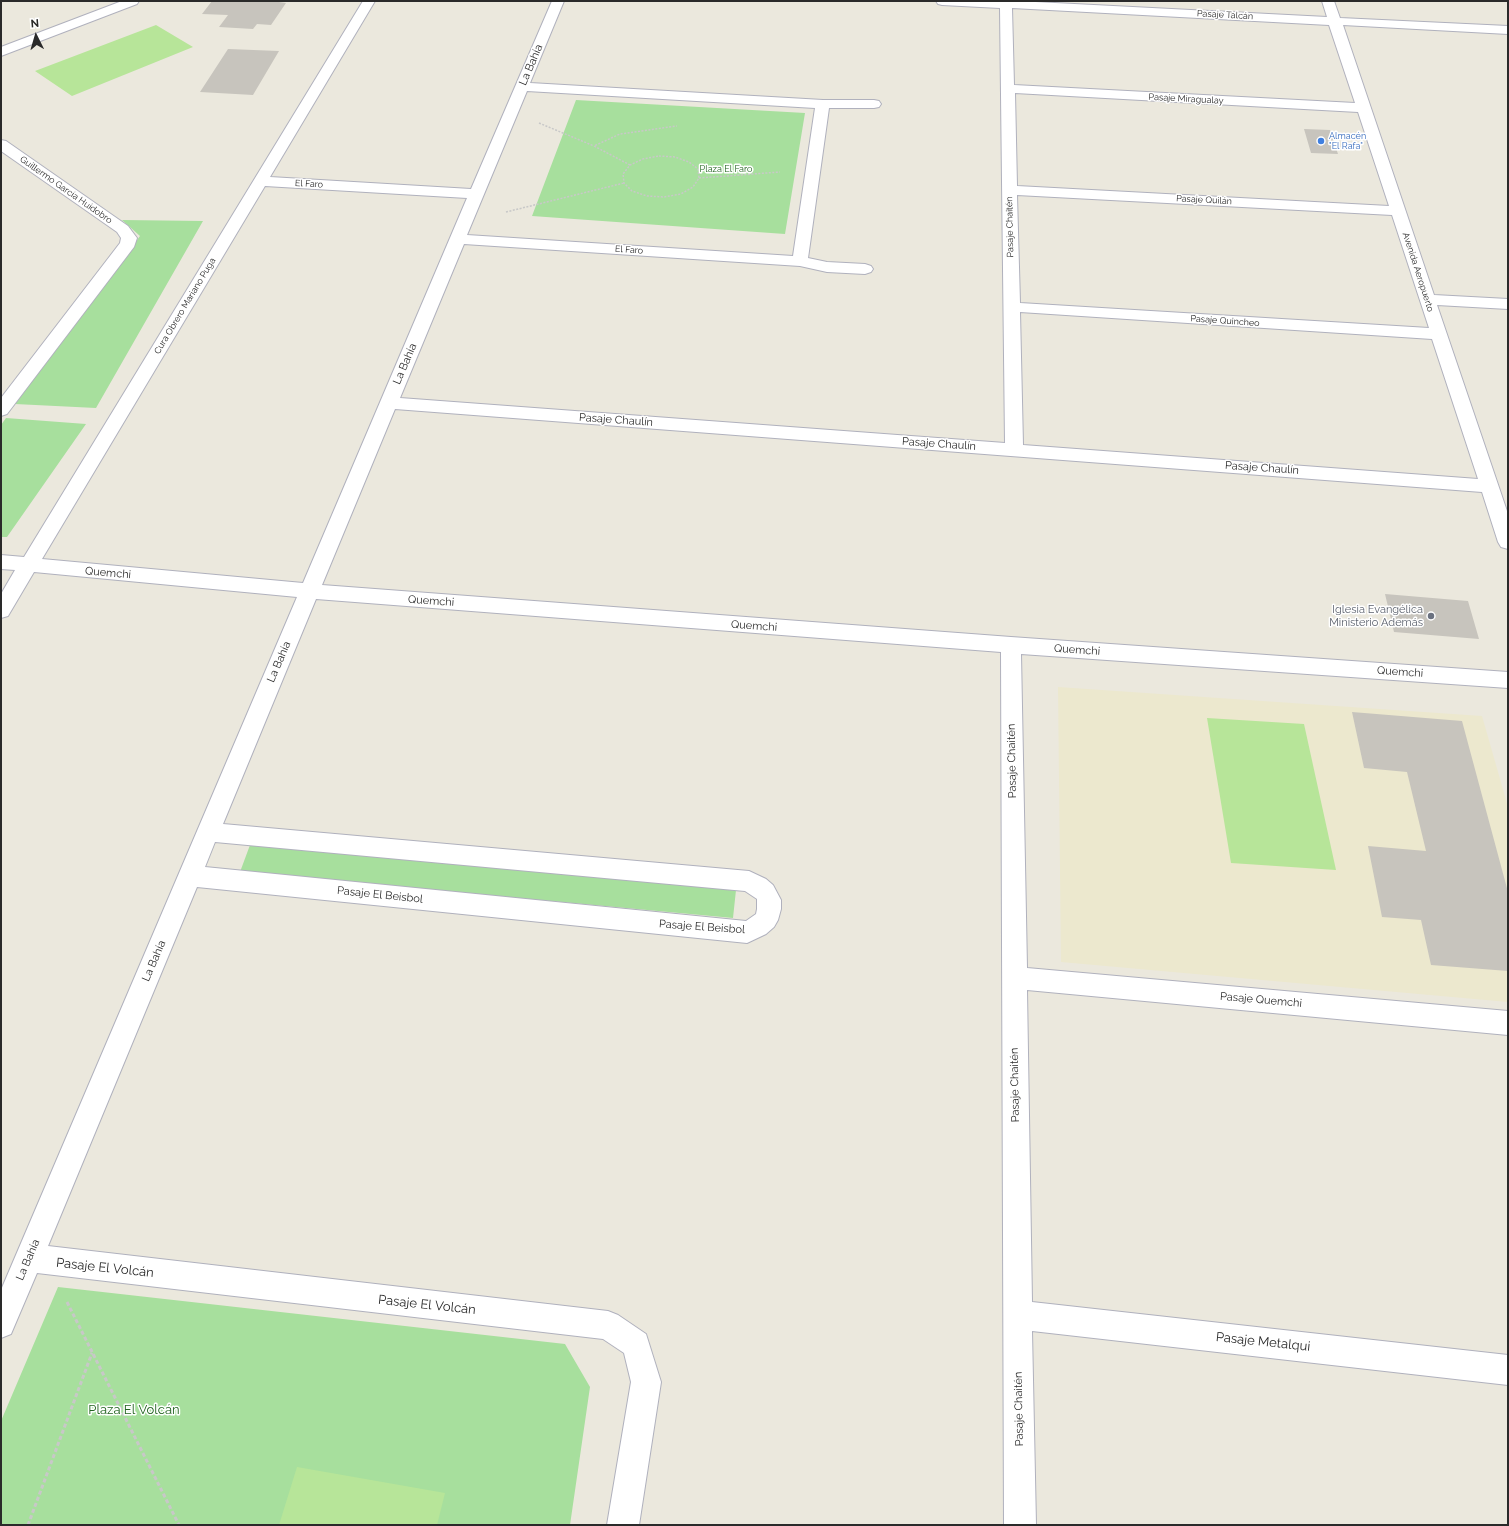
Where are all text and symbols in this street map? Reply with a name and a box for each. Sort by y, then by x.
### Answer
street label: Pasaje Talcán [1197,8,1253,22]
north arrow [16,16,56,56]
text: N [30,17,40,30]
street label: La Bahía [516,42,546,88]
street label: Pasaje Miragualay [1148,92,1224,106]
place label: Almacén "El Rafa" [1329,131,1366,152]
marker: Almacén "El Rafa" [1316,136,1326,146]
street label: Guillermo García Huidobro [18,154,114,226]
park label: Plaza El Faro [700,164,752,174]
street label: El Faro [295,178,323,190]
street label: Pasaje Quilán [1176,193,1232,207]
street label: Pasaje Chaitén [1004,196,1016,258]
street label: Avenida Aeropuerto [1400,231,1436,313]
street label: El Faro [615,244,643,256]
street label: Cura Obrero Mariano Puga [152,256,218,356]
street label: Pasaje Quincheo [1190,313,1260,329]
street label: La Bahía [390,341,420,387]
street label: Pasaje Chaulín [579,411,653,429]
street label: Pasaje Chaulín [902,435,976,453]
street label: Pasaje Chaulín [1225,459,1299,477]
street label: Quemchi [84,564,132,582]
street label: Quemchi [408,593,454,609]
place label: Iglesia Evangélica Ministerio Además [1329,603,1423,629]
marker: Iglesia Evangélica Ministerio Además [1426,611,1436,621]
street label: Quemchi [731,618,777,634]
street label: La Bahía [264,639,294,685]
street label: Quemchi [1054,642,1100,658]
street label: Quemchi [1377,664,1423,680]
street label: Pasaje Chaitén [1005,724,1019,798]
street label: Pasaje El Beisbol [336,884,424,906]
street label: Pasaje El Beisbol [659,917,745,937]
street label: La Bahía [139,938,169,984]
street label: Pasaje Quemchi [1220,990,1302,1010]
street label: Pasaje Chaitén [1008,1048,1022,1122]
street label: La Bahía [13,1237,43,1283]
street label: Pasaje El Volcán [55,1255,155,1281]
street label: Pasaje El Volcán [377,1292,477,1318]
street label: Pasaje Metalqui [1215,1329,1311,1355]
street label: Pasaje Chaitén [1012,1372,1026,1446]
park label: Plaza El Volcán [88,1402,180,1418]

